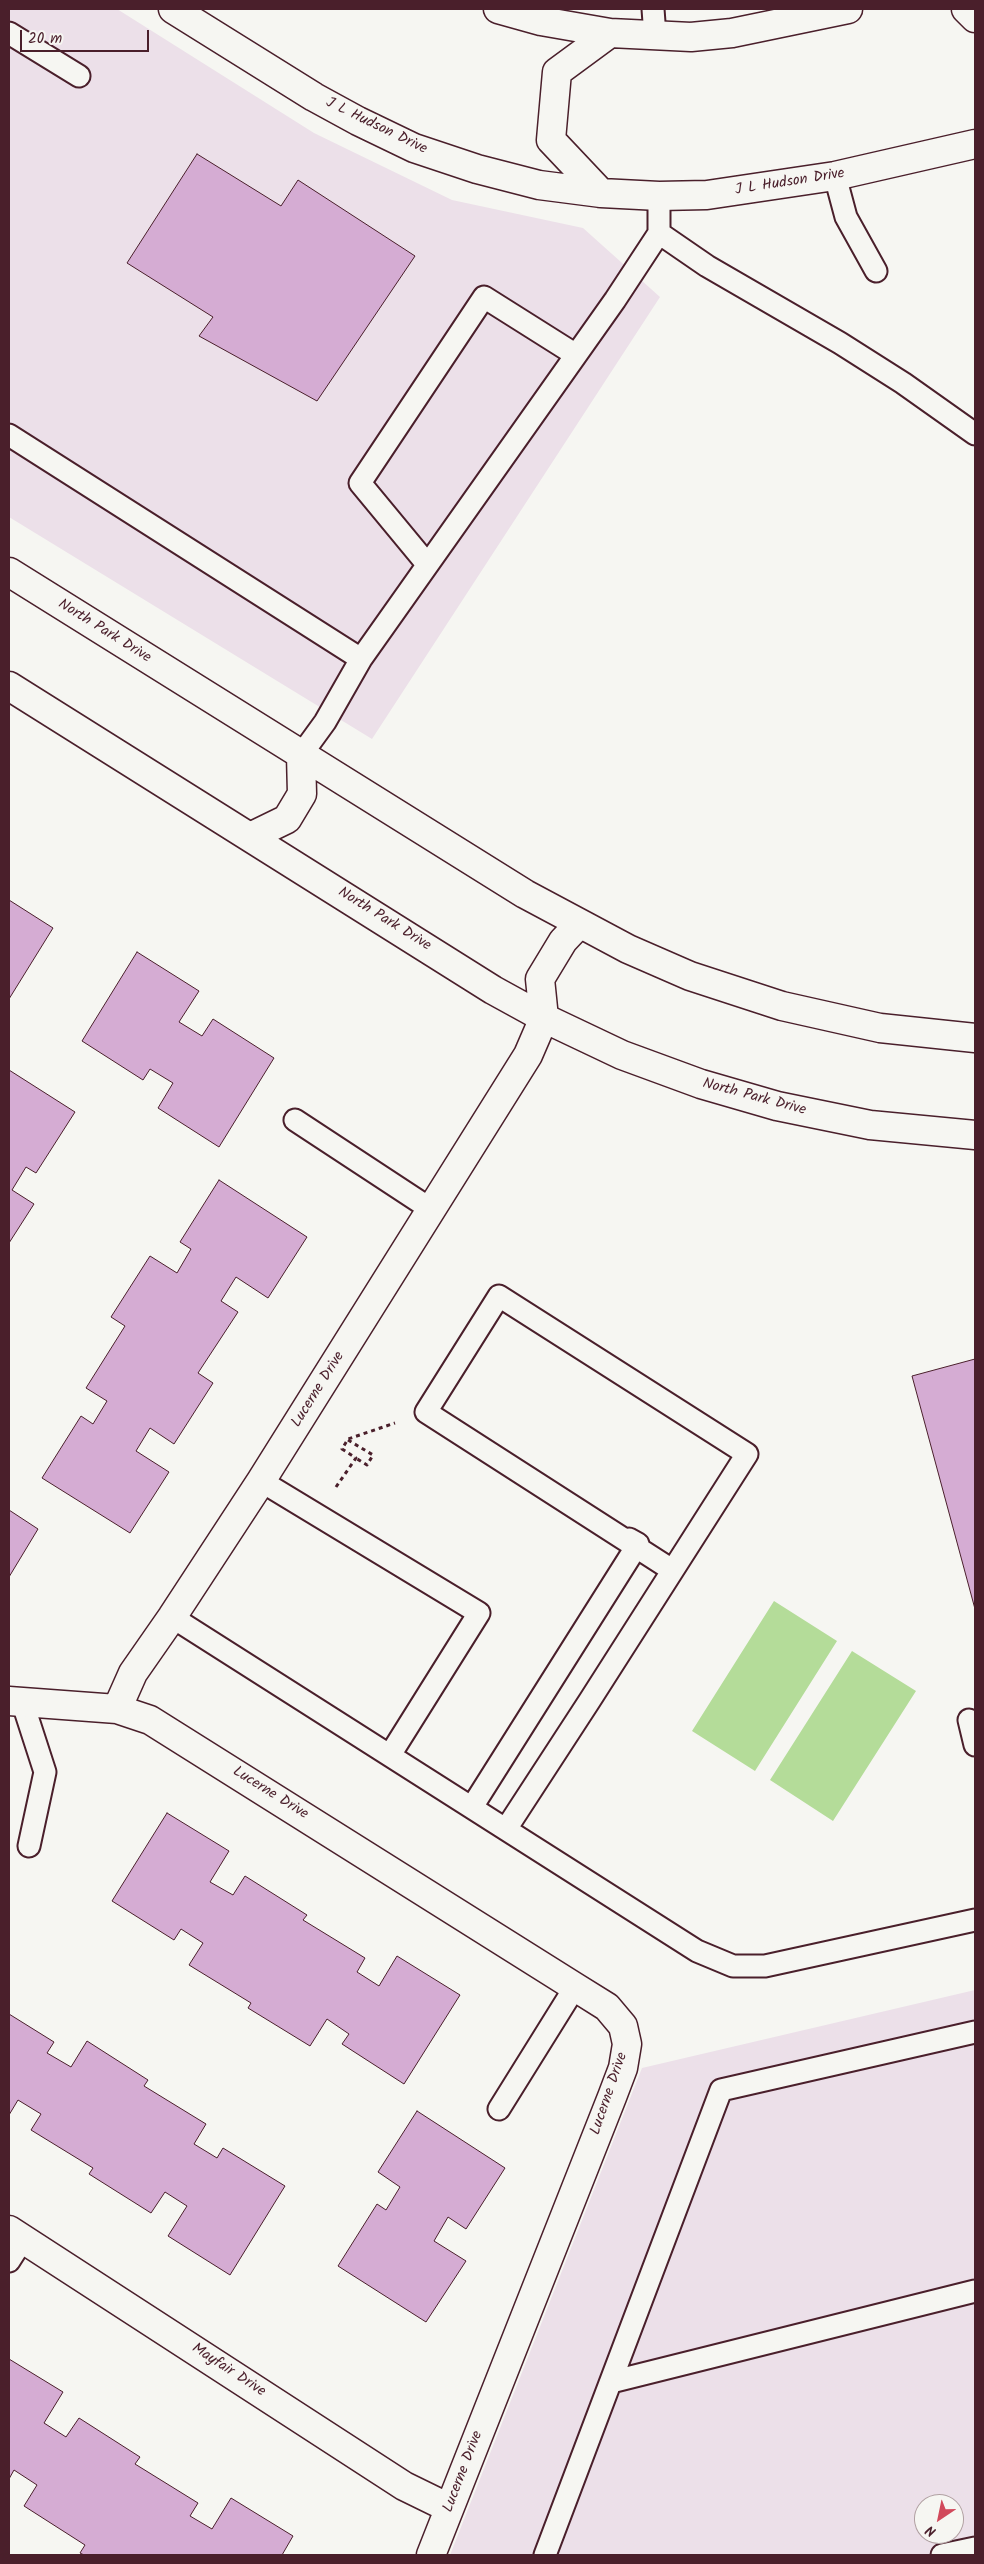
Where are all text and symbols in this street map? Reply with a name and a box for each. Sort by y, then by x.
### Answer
scale bar [22,20,151,52]
text: 20 m [28,27,62,51]
street label: J L Hudson Drive [322,95,430,159]
street label: J L Hudson Drive [734,165,846,201]
street label: North Park Drive [54,596,154,668]
street label: North Park Drive [334,884,434,956]
street label: North Park Drive [700,1076,808,1120]
street label: Lucerne Drive [289,1349,349,1431]
street label: Lucerne Drive [229,1764,311,1824]
street label: Lucerne Drive [588,2050,632,2138]
street label: Mayfair Drive [188,2340,268,2402]
street label: Lucerne Drive [440,2429,488,2515]
north arrow [914,2494,964,2544]
text: N [921,2519,941,2542]

